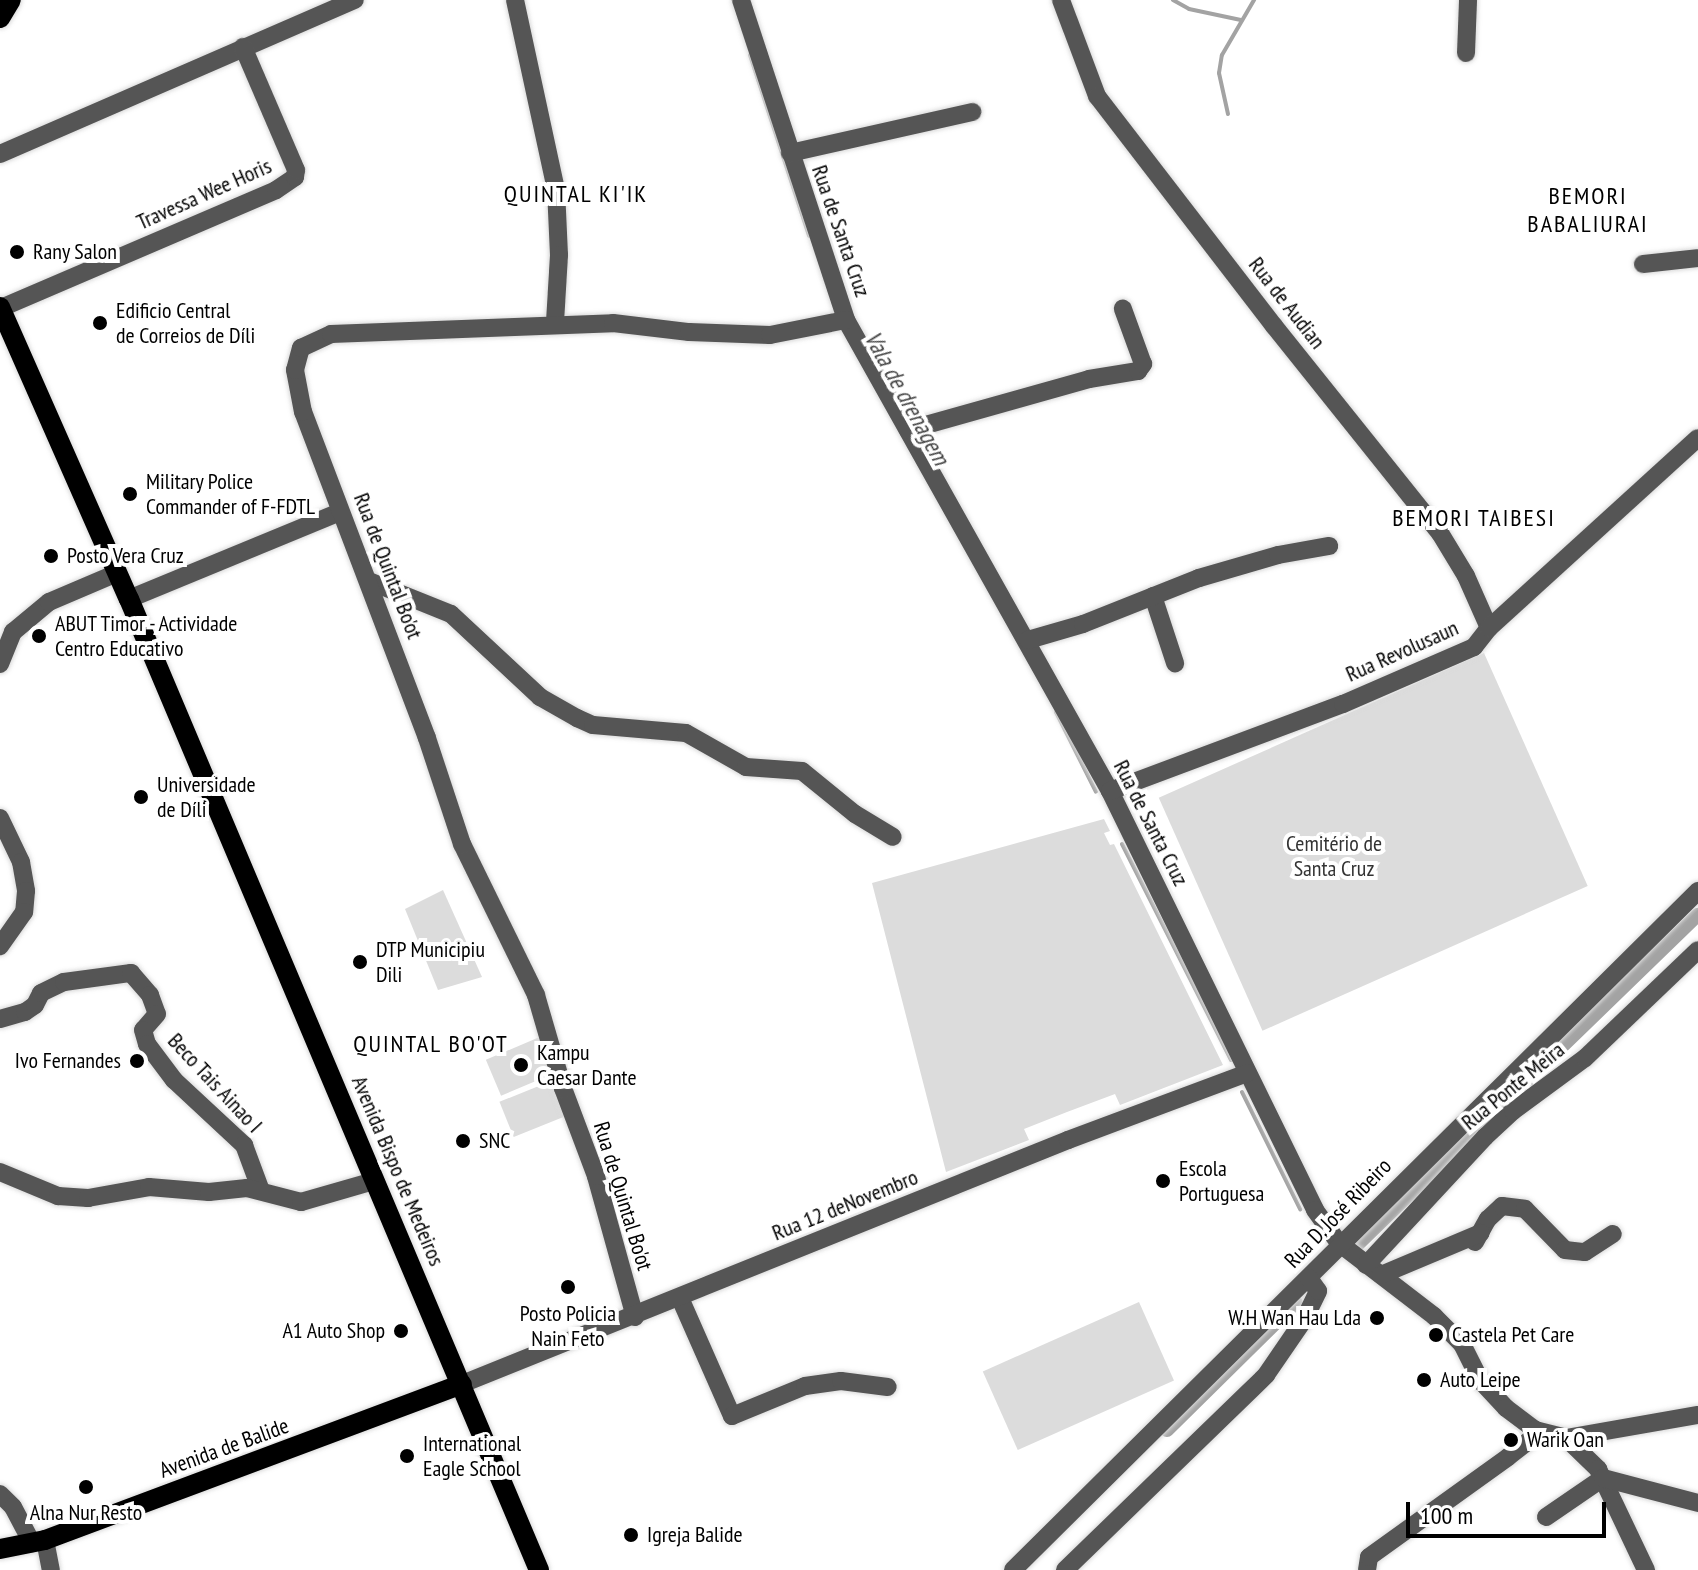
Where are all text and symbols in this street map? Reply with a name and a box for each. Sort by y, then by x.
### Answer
street label: Travessa Wee Horis [132,152,276,236]
street label: Rua de Santa Cruz [806,162,876,300]
district label: QUINTAL KI'IK [503,180,649,208]
district label: BEMORI BABALIURAI [1527,182,1649,238]
place label: Rany Salon [33,239,117,265]
marker: Rany Salon [8,243,26,261]
street label: Rua de Audian [1243,252,1331,354]
place label: Edificio Central de Correios de Díli [116,297,255,348]
marker: Edificio Central de Correios de Díli [91,314,109,332]
water label: Vala de drenagem [858,326,956,470]
place label: Military Police Commander of F-FDTL [146,468,315,520]
marker: Military Police Commander of F-FDTL [121,485,139,503]
street label: Rua de Quintal Bo'ot [348,489,428,643]
district label: BEMORI TAIBESI [1392,504,1556,532]
place label: Posto Vera Cruz [67,543,184,569]
marker: Posto Vera Cruz [42,547,60,565]
place label: ABUT Timor - Actividade Centro Educativo [55,610,241,662]
street label: Rua Revolusaun [1342,615,1462,687]
marker: ABUT Timor - Actividade Centro Educativo [30,627,48,645]
street label: Rua de Santa Cruz [1108,756,1194,890]
place label: Universidade de Díli [157,771,256,822]
marker: Universidade de Díli [132,788,150,806]
park label: Cemitério de Santa Cruz [1286,830,1382,882]
place label: DTP Municipiu Dili [376,936,486,988]
marker: DTP Municipiu Dili [351,953,369,971]
street label: Beco Tais Ainao I [162,1027,268,1139]
district label: QUINTAL BO'OT [353,1030,509,1058]
street label: Rua Ponte Meira [1456,1037,1570,1135]
place label: Kampu Caesar Dante [537,1039,637,1090]
place label: Ivo Fernandes [15,1048,121,1074]
marker: Ivo Fernandes [128,1052,146,1070]
marker: Kampu Caesar Dante [512,1056,530,1074]
street label: Avenida Bispo de Medeiros [346,1072,450,1270]
street label: Rua de Quintal Bo'ot [588,1118,658,1274]
place label: SNC [479,1128,510,1154]
marker: SNC [454,1132,472,1150]
street label: Rua D. José Ribeiro [1279,1152,1397,1274]
place label: Escola Portuguesa [1179,1155,1264,1206]
street label: Rua 12 deNovembro [768,1164,922,1246]
marker: Escola Portuguesa [1154,1172,1172,1190]
marker: Posto Policia Nain Feto [559,1278,577,1296]
place label: Posto Policia Nain Feto [520,1300,616,1352]
place label: W.H Wan Hau Lda [1228,1305,1361,1331]
marker: W.H Wan Hau Lda [1368,1309,1386,1327]
place label: A1 Auto Shop [282,1318,385,1344]
marker: A1 Auto Shop [392,1322,410,1340]
place label: Castela Pet Care [1452,1322,1574,1348]
marker: Castela Pet Care [1427,1326,1445,1344]
place label: Auto Leipe [1440,1367,1521,1393]
marker: Auto Leipe [1415,1371,1433,1389]
street label: Avenida de Balide [156,1412,292,1484]
place label: Warik Oan [1527,1427,1604,1453]
place label: International Eagle School [423,1430,521,1482]
marker: Warik Oan [1502,1431,1520,1449]
marker: International Eagle School [398,1447,416,1465]
marker: Alna Nur Resto [77,1478,95,1496]
scale bar [1410,1486,1610,1536]
place label: Alna Nur Resto [30,1500,142,1526]
text: 100 m [1420,1500,1473,1531]
place label: Igreja Balide [647,1522,743,1548]
marker: Igreja Balide [622,1526,640,1544]

